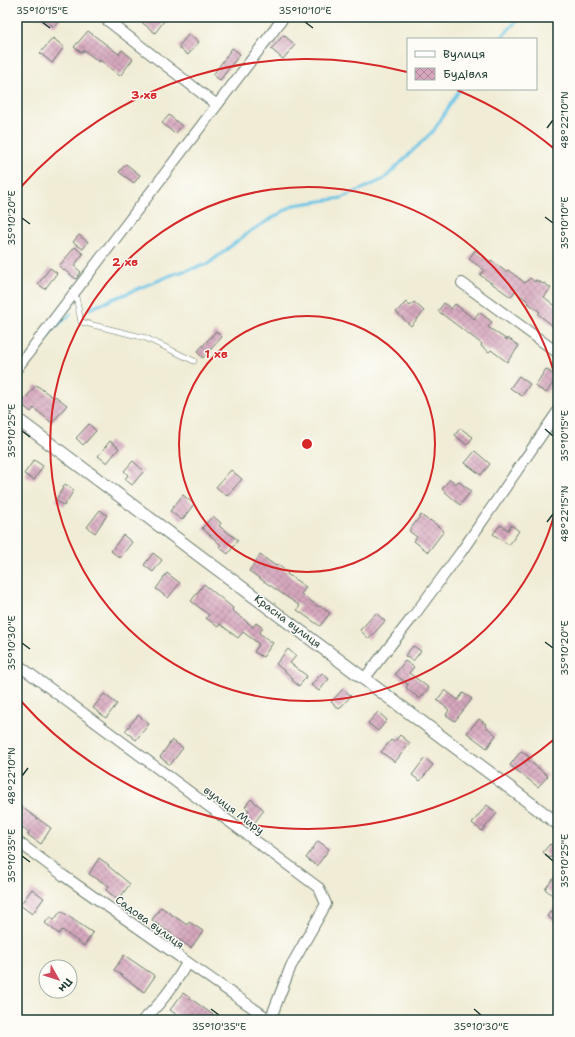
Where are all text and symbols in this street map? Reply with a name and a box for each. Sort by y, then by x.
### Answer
text: 35°10'15"E [16,4,68,17]
text: 35°10'10"E [279,4,331,17]
legend [407,38,537,90]
text: Вулиця [443,46,485,62]
text: Будівля [443,66,488,82]
text: 3 хв [131,87,157,103]
text: 48°22'10"N [558,91,571,149]
text: 35°10'20"E [5,190,18,246]
text: 35°10'10"E [558,197,571,249]
text: 2 хв [112,254,138,270]
text: 1 хв [204,346,228,362]
text: 35°10'25"E [5,404,18,458]
text: 35°10'15"E [558,410,571,462]
centre of rings [300,437,314,451]
text: 48°22'15"N [558,486,571,542]
street label: Красна вулиця [251,591,324,652]
text: 35°10'30"E [5,615,18,671]
text: 35°10'20"E [558,620,571,676]
text: 48°22'10"N [5,747,18,805]
street label: вулиця Миру [200,783,267,838]
text: 35°10'35"E [5,829,18,883]
text: 35°10'25"E [558,834,571,888]
street label: Садова вулиця [112,892,187,952]
north arrow [38,959,78,999]
text: Пн [55,975,76,995]
text: 35°10'35"E [192,1020,246,1033]
text: 35°10'30"E [453,1020,509,1033]

